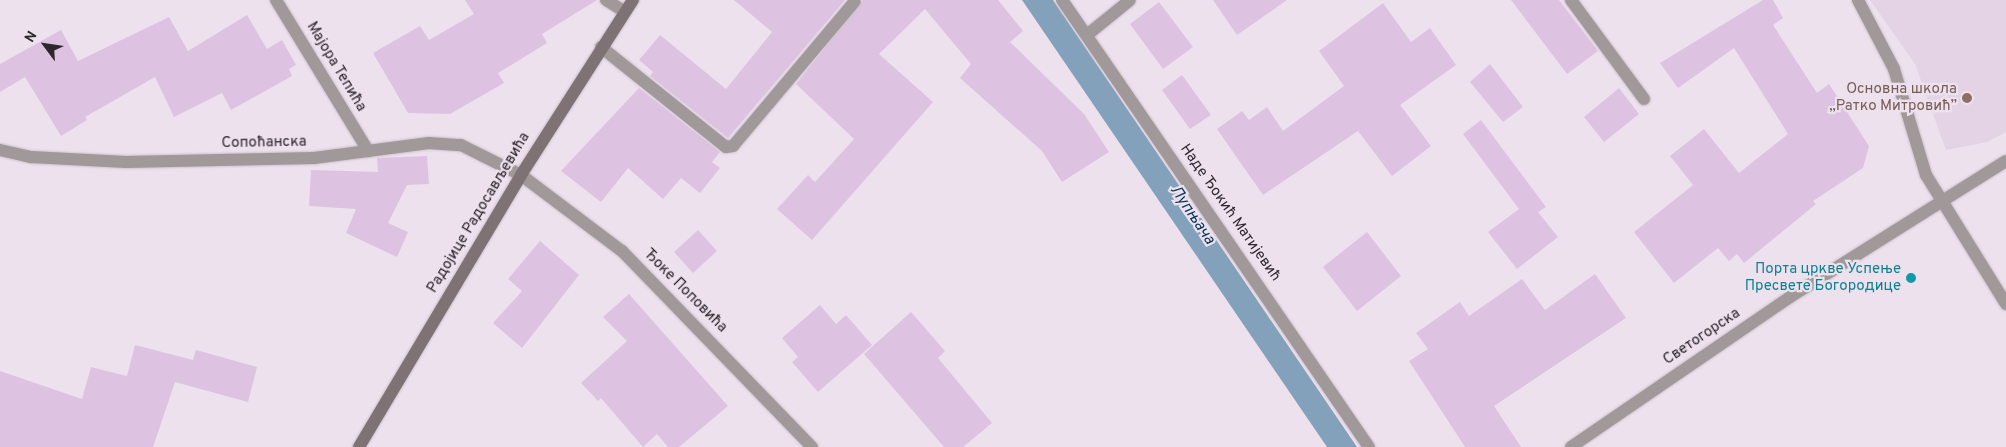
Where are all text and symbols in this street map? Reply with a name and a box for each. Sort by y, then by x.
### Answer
street label: Мајора Тепића [302,19,370,115]
north arrow [20,20,70,70]
text: N [22,28,42,46]
place label: Основна школа „Ратко Митровић” [1829,80,1957,115]
marker: Основна школа „Ратко Митровић” [1961,92,1973,104]
street label: Радојице Радосављевића [424,129,534,297]
street label: Сопоћанска [221,133,307,153]
street label: Наде Ђокић Матијевић [1176,141,1284,285]
water label: Лупњача [1165,182,1219,248]
street label: Ђоке Поповића [639,245,731,337]
place label: Порта цркве Успење Пресвете Богородице [1745,260,1901,295]
marker: Порта цркве Успење Пресвете Богородице [1905,272,1917,284]
street label: Светогорска [1660,305,1744,369]

